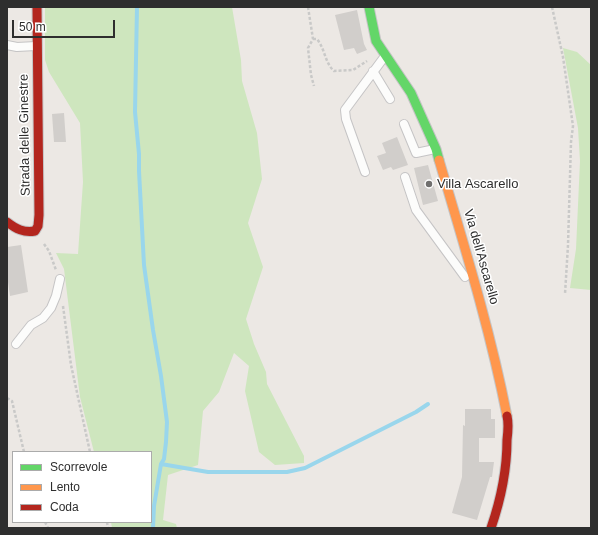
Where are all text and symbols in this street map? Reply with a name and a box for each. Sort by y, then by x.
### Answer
scale bar [14,12,117,38]
text: 50 m [19,20,46,34]
street label: Strada delle Ginestre [16,74,34,196]
place label: Villa Ascarello [437,176,518,192]
marker: Villa Ascarello [424,179,434,189]
street label: Via dell'Ascarello [460,208,502,306]
legend [12,451,152,523]
text: Scorrevole [50,460,107,474]
text: Lento [50,480,80,494]
text: Coda [50,500,79,514]

